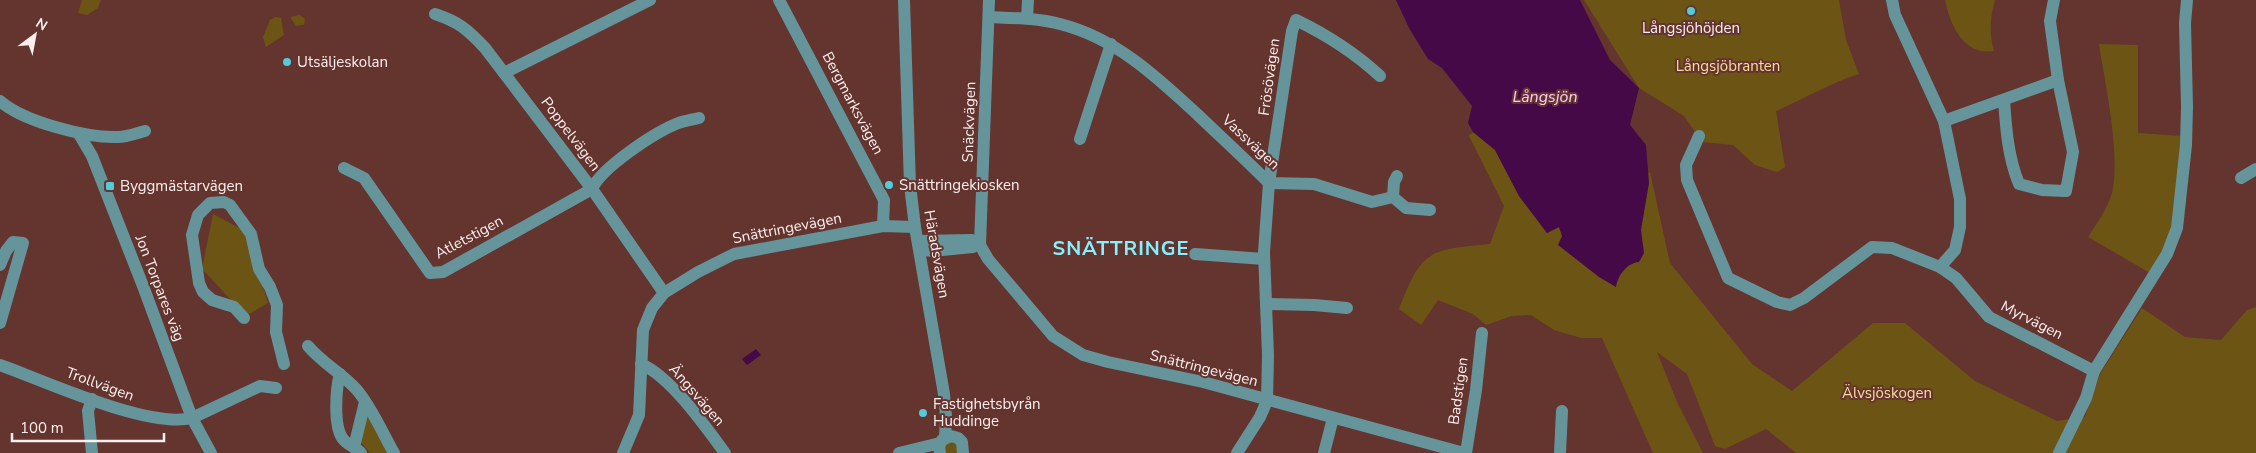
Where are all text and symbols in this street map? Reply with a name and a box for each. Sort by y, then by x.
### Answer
marker: Långsjöhöjden [1685,5,1697,17]
north arrow [10,10,60,60]
text: N [32,14,51,35]
place label: Långsjöhöjden [1642,18,1740,38]
street label: Frösövägen [1254,37,1284,117]
street label: Bergmarksvägen [818,48,888,158]
place label: Utsäljeskolan [297,52,388,72]
marker: Utsäljeskolan [281,56,293,68]
park label: Långsjöbranten [1676,56,1780,76]
street label: Snäckvägen [958,81,980,163]
water label: Långsjön [1512,86,1578,108]
street label: Poppelvägen [537,93,605,175]
street label: Vassvägen [1217,109,1284,174]
place label: Snättringekiosken [899,175,1019,195]
place label: Byggmästarvägen [120,176,243,196]
marker: Snättringekiosken [883,179,895,191]
marker: Byggmästarvägen [104,180,116,192]
street label: Snättringevägen [731,208,843,248]
street label: Häradsvägen [919,208,955,300]
street label: Atletstigen [431,211,507,263]
street label: Jon Torpares väg [130,231,189,344]
district label: SNÄTTRINGE [1053,235,1189,262]
street label: Myrvägen [1998,296,2066,344]
street label: Snättringevägen [1148,345,1260,391]
street label: Badstigen [1443,356,1473,426]
street label: Ängsvägen [664,360,730,430]
street label: Trollvägen [63,362,137,406]
park label: Älvsjöskogen [1842,383,1932,403]
place label: Fastighetsbyrån Huddinge [933,394,1041,431]
marker: Fastighetsbyrån Huddinge [917,407,929,419]
scale bar [12,410,165,442]
text: 100 m [20,418,64,438]

